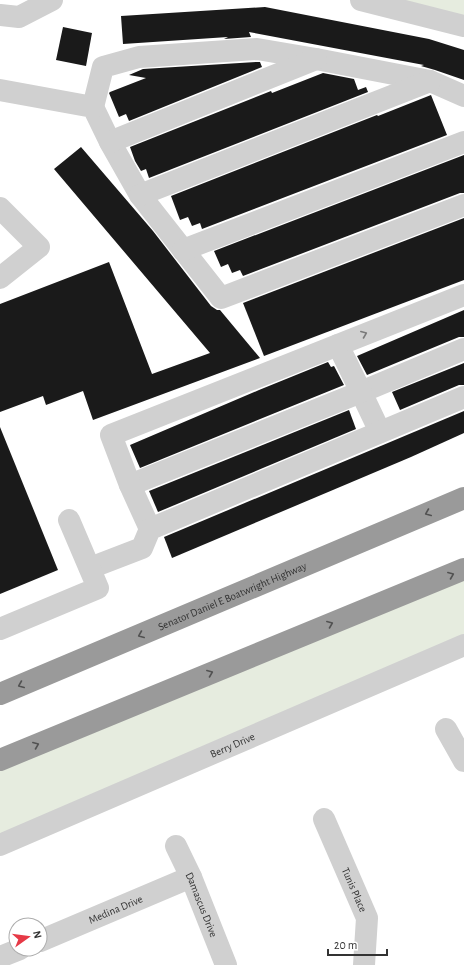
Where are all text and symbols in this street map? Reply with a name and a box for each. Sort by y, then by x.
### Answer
one-way arrow [361,331,368,339]
one-way arrow [425,508,433,516]
street label: Senator Daniel E Boatwright Highway [156,560,308,633]
one-way arrow [447,571,454,579]
one-way arrow [326,621,334,629]
one-way arrow [137,630,144,638]
one-way arrow [207,670,214,678]
one-way arrow [17,681,24,689]
street label: Berry Drive [209,731,257,760]
one-way arrow [32,742,40,750]
street label: Tunis Place [340,866,369,914]
street label: Damascus Drive [183,870,219,939]
street label: Medina Drive [87,893,144,926]
north arrow [8,917,48,957]
text: N [31,930,43,940]
scale bar [328,931,387,957]
text: 20 m [334,939,357,951]

